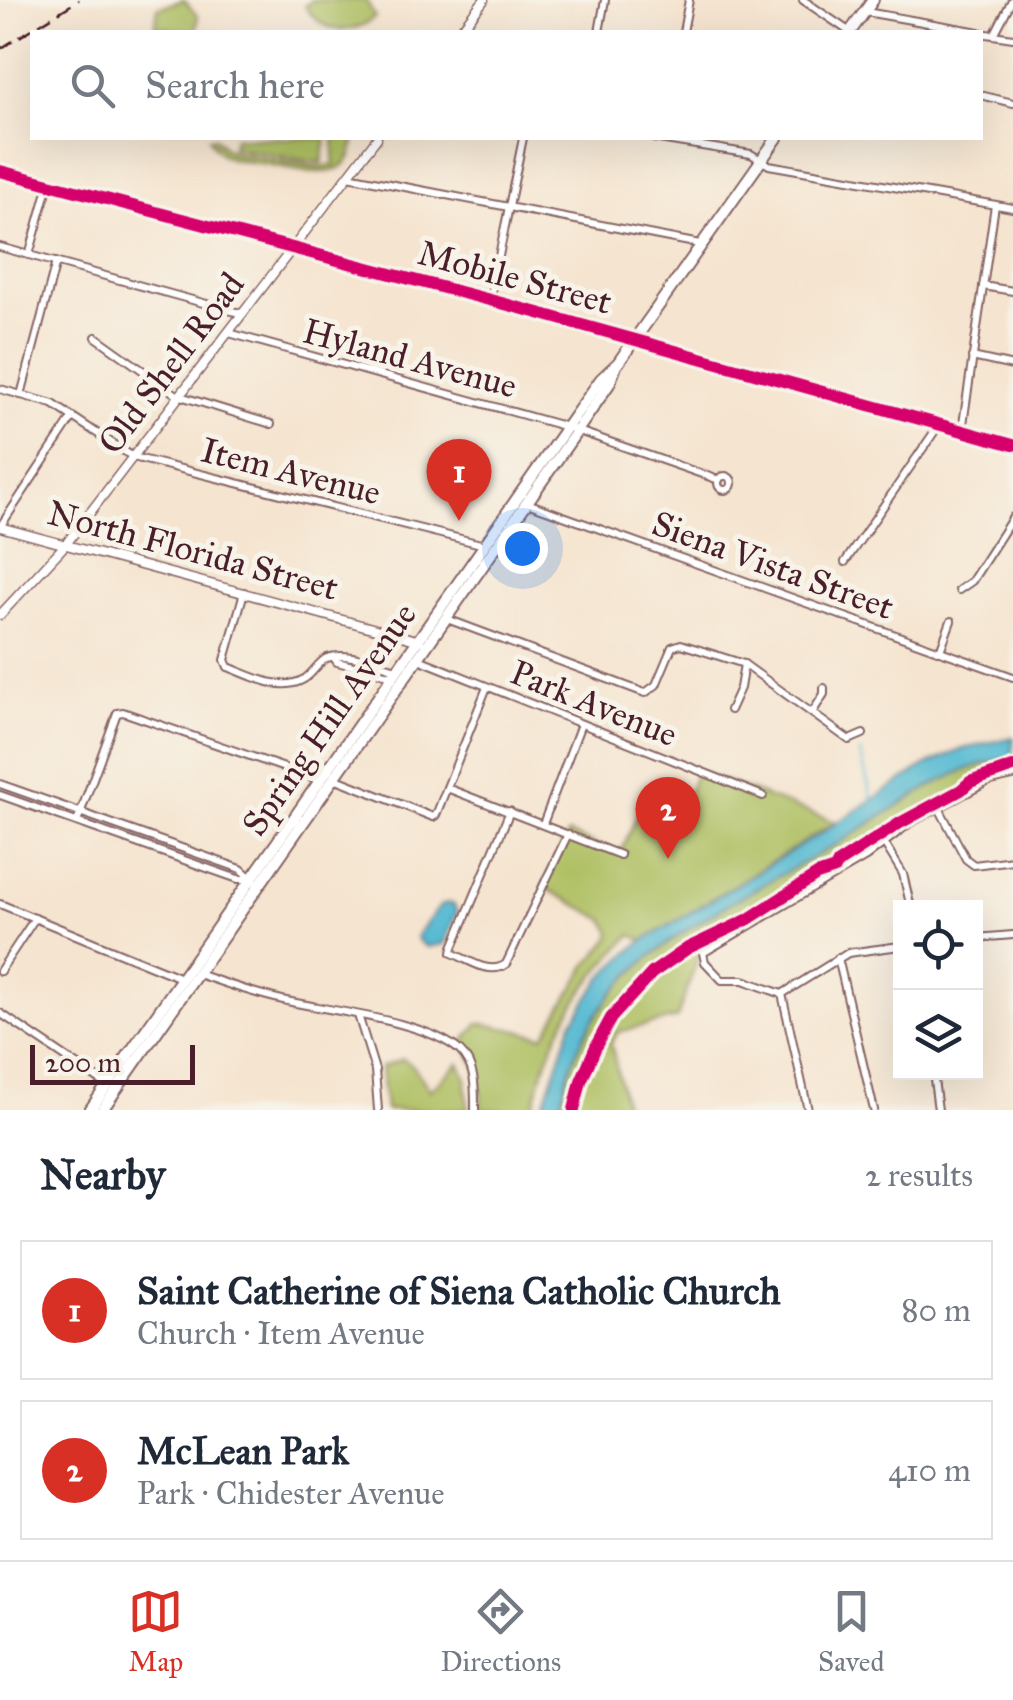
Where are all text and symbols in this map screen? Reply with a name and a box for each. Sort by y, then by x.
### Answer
search box [30,30,983,140]
icon: search [65,58,120,113]
text: Search here [145,62,325,108]
street label: Mobile Street [413,231,616,324]
street label: Old Shell Road [89,264,254,463]
street label: Hyland Avenue [298,309,521,408]
street label: Item Avenue [197,428,385,515]
pin: 1 [426,438,492,521]
street label: North Florida Street [43,491,343,610]
street label: Siena Vista Street [646,502,899,629]
your location [497,523,548,574]
street label: Spring Hill Avenue [233,595,426,844]
street label: Park Avenue [504,651,683,756]
pin: 2 [636,776,700,859]
map controls [893,900,983,1080]
button: locate [893,900,983,990]
button: layers [893,990,983,1080]
scale bar [30,1040,195,1084]
text: 200 m [45,1045,121,1080]
text: Nearby [40,1149,165,1201]
text: 2 results [865,1156,973,1195]
text: Saint Catherine of Siena Catholic Church [137,1268,781,1314]
text: 1 [68,1291,81,1330]
text: 80 m [902,1291,971,1330]
text: Church · Item Avenue [137,1314,425,1353]
text: McLean Park [137,1428,349,1474]
text: 2 [67,1451,82,1490]
text: 410 m [888,1451,971,1490]
text: Park · Chidester Avenue [137,1474,445,1513]
tab: Map [128,1584,183,1679]
tab: Directions [440,1584,561,1679]
tab: Saved [818,1584,885,1679]

